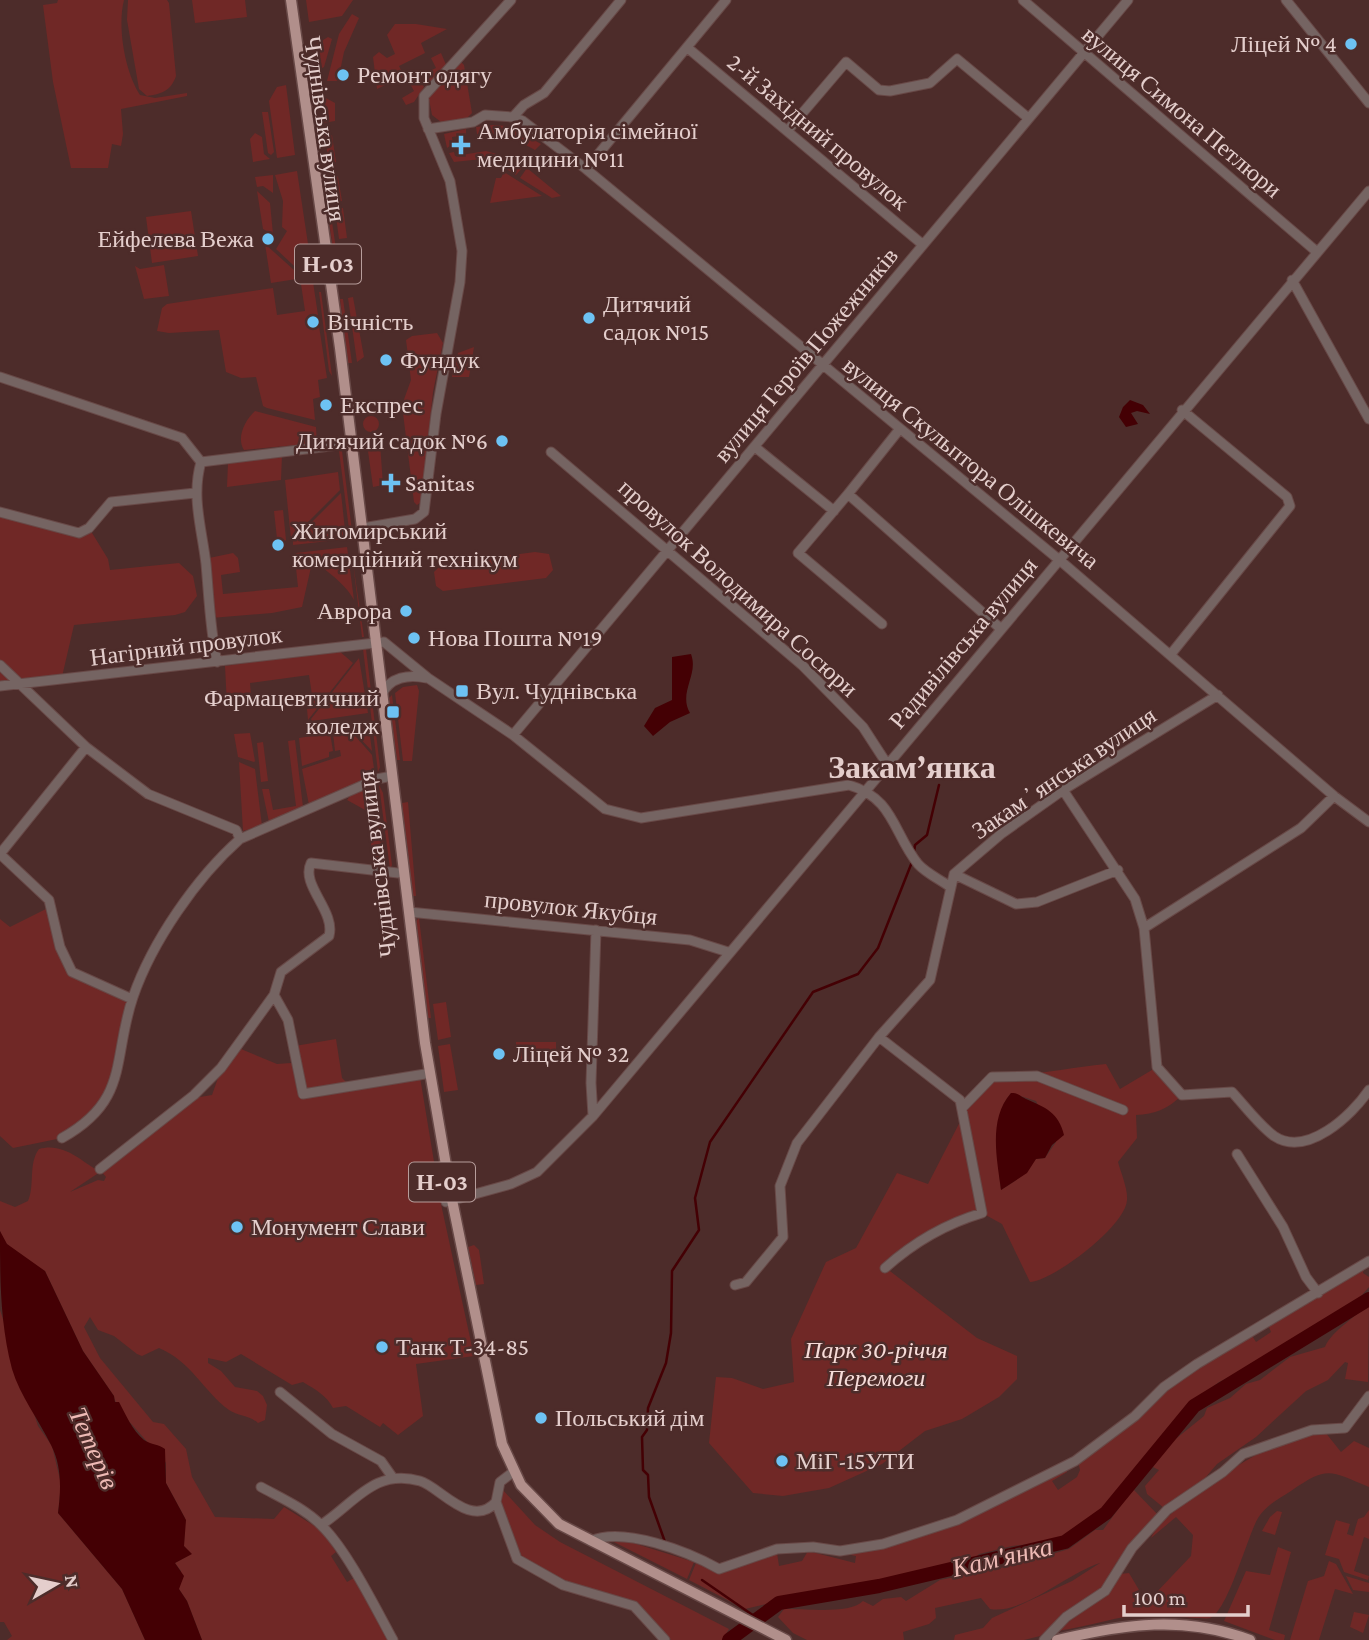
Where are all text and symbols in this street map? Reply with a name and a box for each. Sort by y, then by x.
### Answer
street label: вулиця Симона Петлюри [1077,21,1287,203]
place label: Ліцей № 4 [1231,30,1337,57]
street label: Чуднівська вулиця [299,34,352,224]
marker: Ліцей № 4 [1343,36,1359,52]
street label: 2-й Західний провулок [722,48,915,215]
place label: Ремонт одягу [357,61,492,88]
marker: Ремонт одягу [335,67,351,83]
place label: Амбулаторія сімейної медицини №11 [477,117,698,172]
marker: Амбулаторія сімейної медицини №11 [451,135,471,155]
place label: Ейфелева Вежа [98,225,254,252]
marker: Ейфелева Вежа [260,231,276,247]
street label: вулиця Героїв Пожежників [708,242,903,467]
road number: Н-03 [295,244,361,284]
place label: Дитячий садок №15 [603,290,709,345]
place label: Вічність [327,308,413,335]
marker: Дитячий садок №15 [581,310,597,326]
marker: Вічність [305,314,321,330]
place label: Фундук [400,346,480,373]
street label: вулиця Скульптора Олішкевича [838,351,1105,574]
marker: Фундук [378,352,394,368]
place label: Експрес [340,391,423,418]
marker: Експрес [318,397,334,413]
place label: Дитячий садок №6 [296,427,488,454]
marker: Дитячий садок №6 [494,433,510,449]
place label: Sanitas [405,469,475,496]
street label: провулок Володимира Сосюри [613,473,863,702]
marker: Sanitas [383,475,399,491]
place label: Житомирський комерційний технікум [292,517,518,572]
marker: Житомирський комерційний технікум [270,537,286,553]
street label: Радивілівська вулиця [883,552,1042,734]
place label: Аврора [317,597,392,624]
marker: Аврора [398,603,414,619]
street label: Нагірний провулок [88,620,284,671]
place label: Нова Пошта №19 [428,624,603,651]
marker: Нова Пошта №19 [406,630,422,646]
place label: Вул. Чуднівська [476,677,637,704]
marker: Вул. Чуднівська [454,683,470,699]
place label: Фармацевтичний коледж [204,684,379,739]
street label: Закамʼянська вулиця [967,701,1161,844]
marker: Фармацевтичний коледж [385,704,401,720]
district label: Закам’янка [828,749,996,785]
street label: Чуднівська вулиця [352,770,401,959]
street label: провулок Якубця [483,885,659,930]
place label: Ліцей № 32 [513,1040,629,1067]
marker: Ліцей № 32 [491,1046,507,1062]
road number: Н-03 [409,1162,475,1202]
place label: Монумент Слави [251,1213,425,1240]
marker: Монумент Слави [229,1219,245,1235]
place label: Танк Т-34-85 [396,1333,529,1360]
park label: Парк 30-річчя Перемоги [803,1336,948,1391]
marker: Танк Т-34-85 [374,1339,390,1355]
water label: Тетерів [63,1403,124,1494]
place label: Польський дім [555,1404,704,1431]
marker: Польський дім [533,1410,549,1426]
place label: МіГ-15УТИ [796,1447,915,1474]
marker: МіГ-15УТИ [774,1453,790,1469]
water label: Кам'янка [948,1532,1055,1583]
north arrow [21,1549,91,1619]
text: N [61,1573,84,1590]
scale bar [1124,1574,1248,1618]
text: 100 m [1134,1586,1186,1610]

